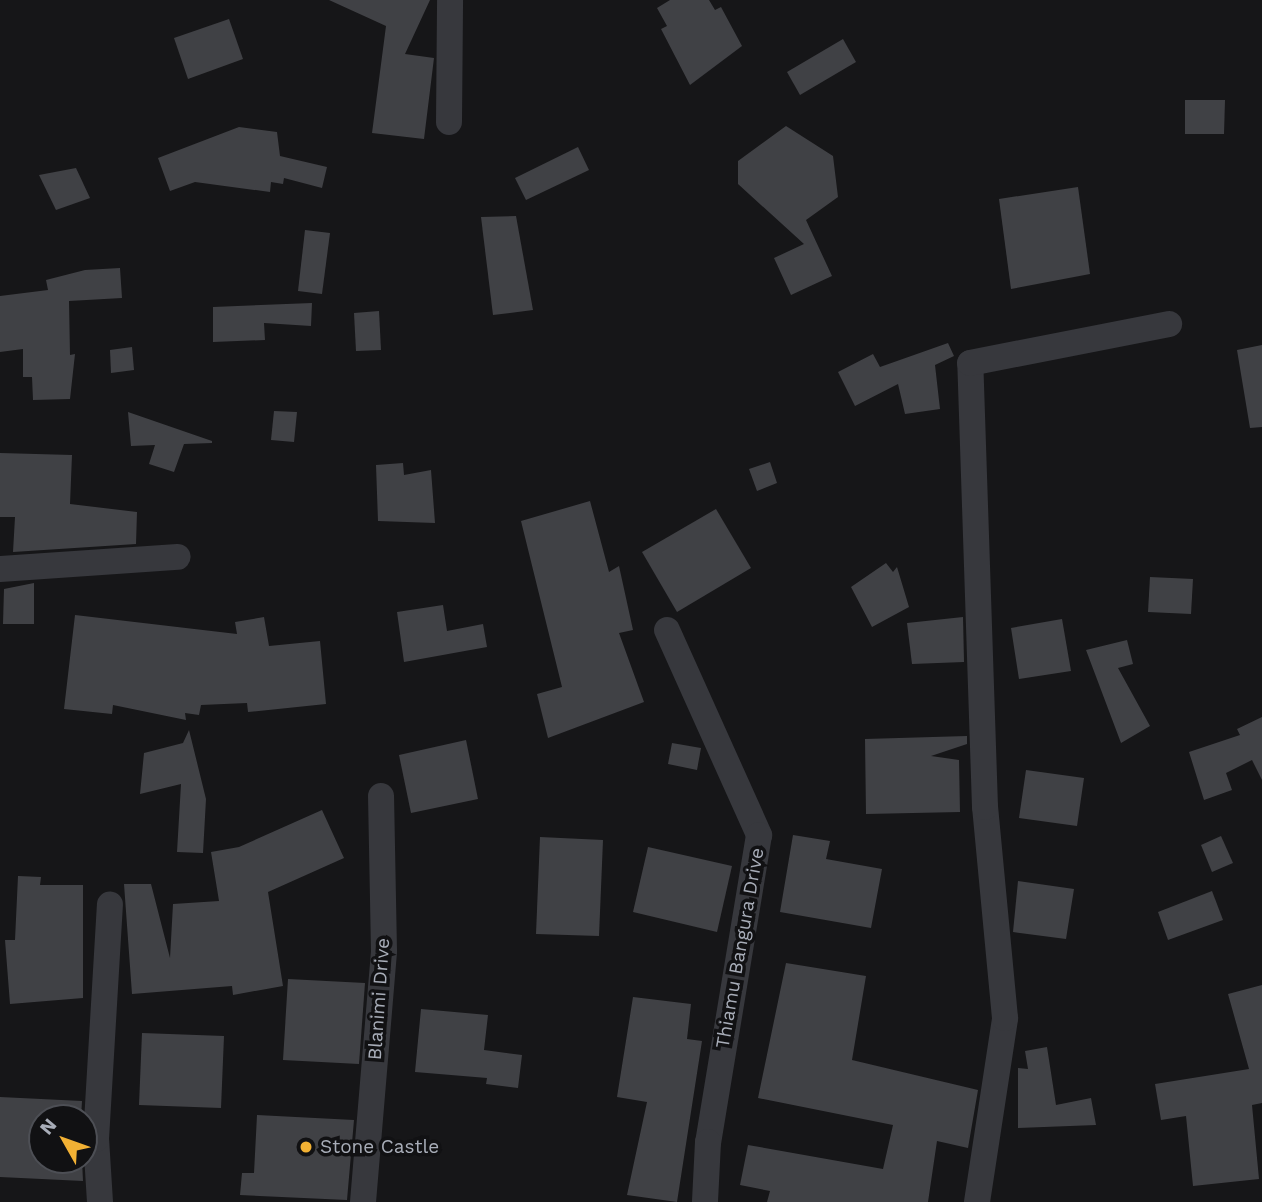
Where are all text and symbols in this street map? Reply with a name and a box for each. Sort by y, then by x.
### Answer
street label: Thiamu Bangura Drive [711,846,769,1050]
street label: Blanimi Drive [363,937,395,1061]
north arrow [28,1104,98,1174]
text: N [35,1114,61,1139]
place label: Stone Castle [320,1136,439,1158]
marker: Stone Castle [298,1139,314,1155]

